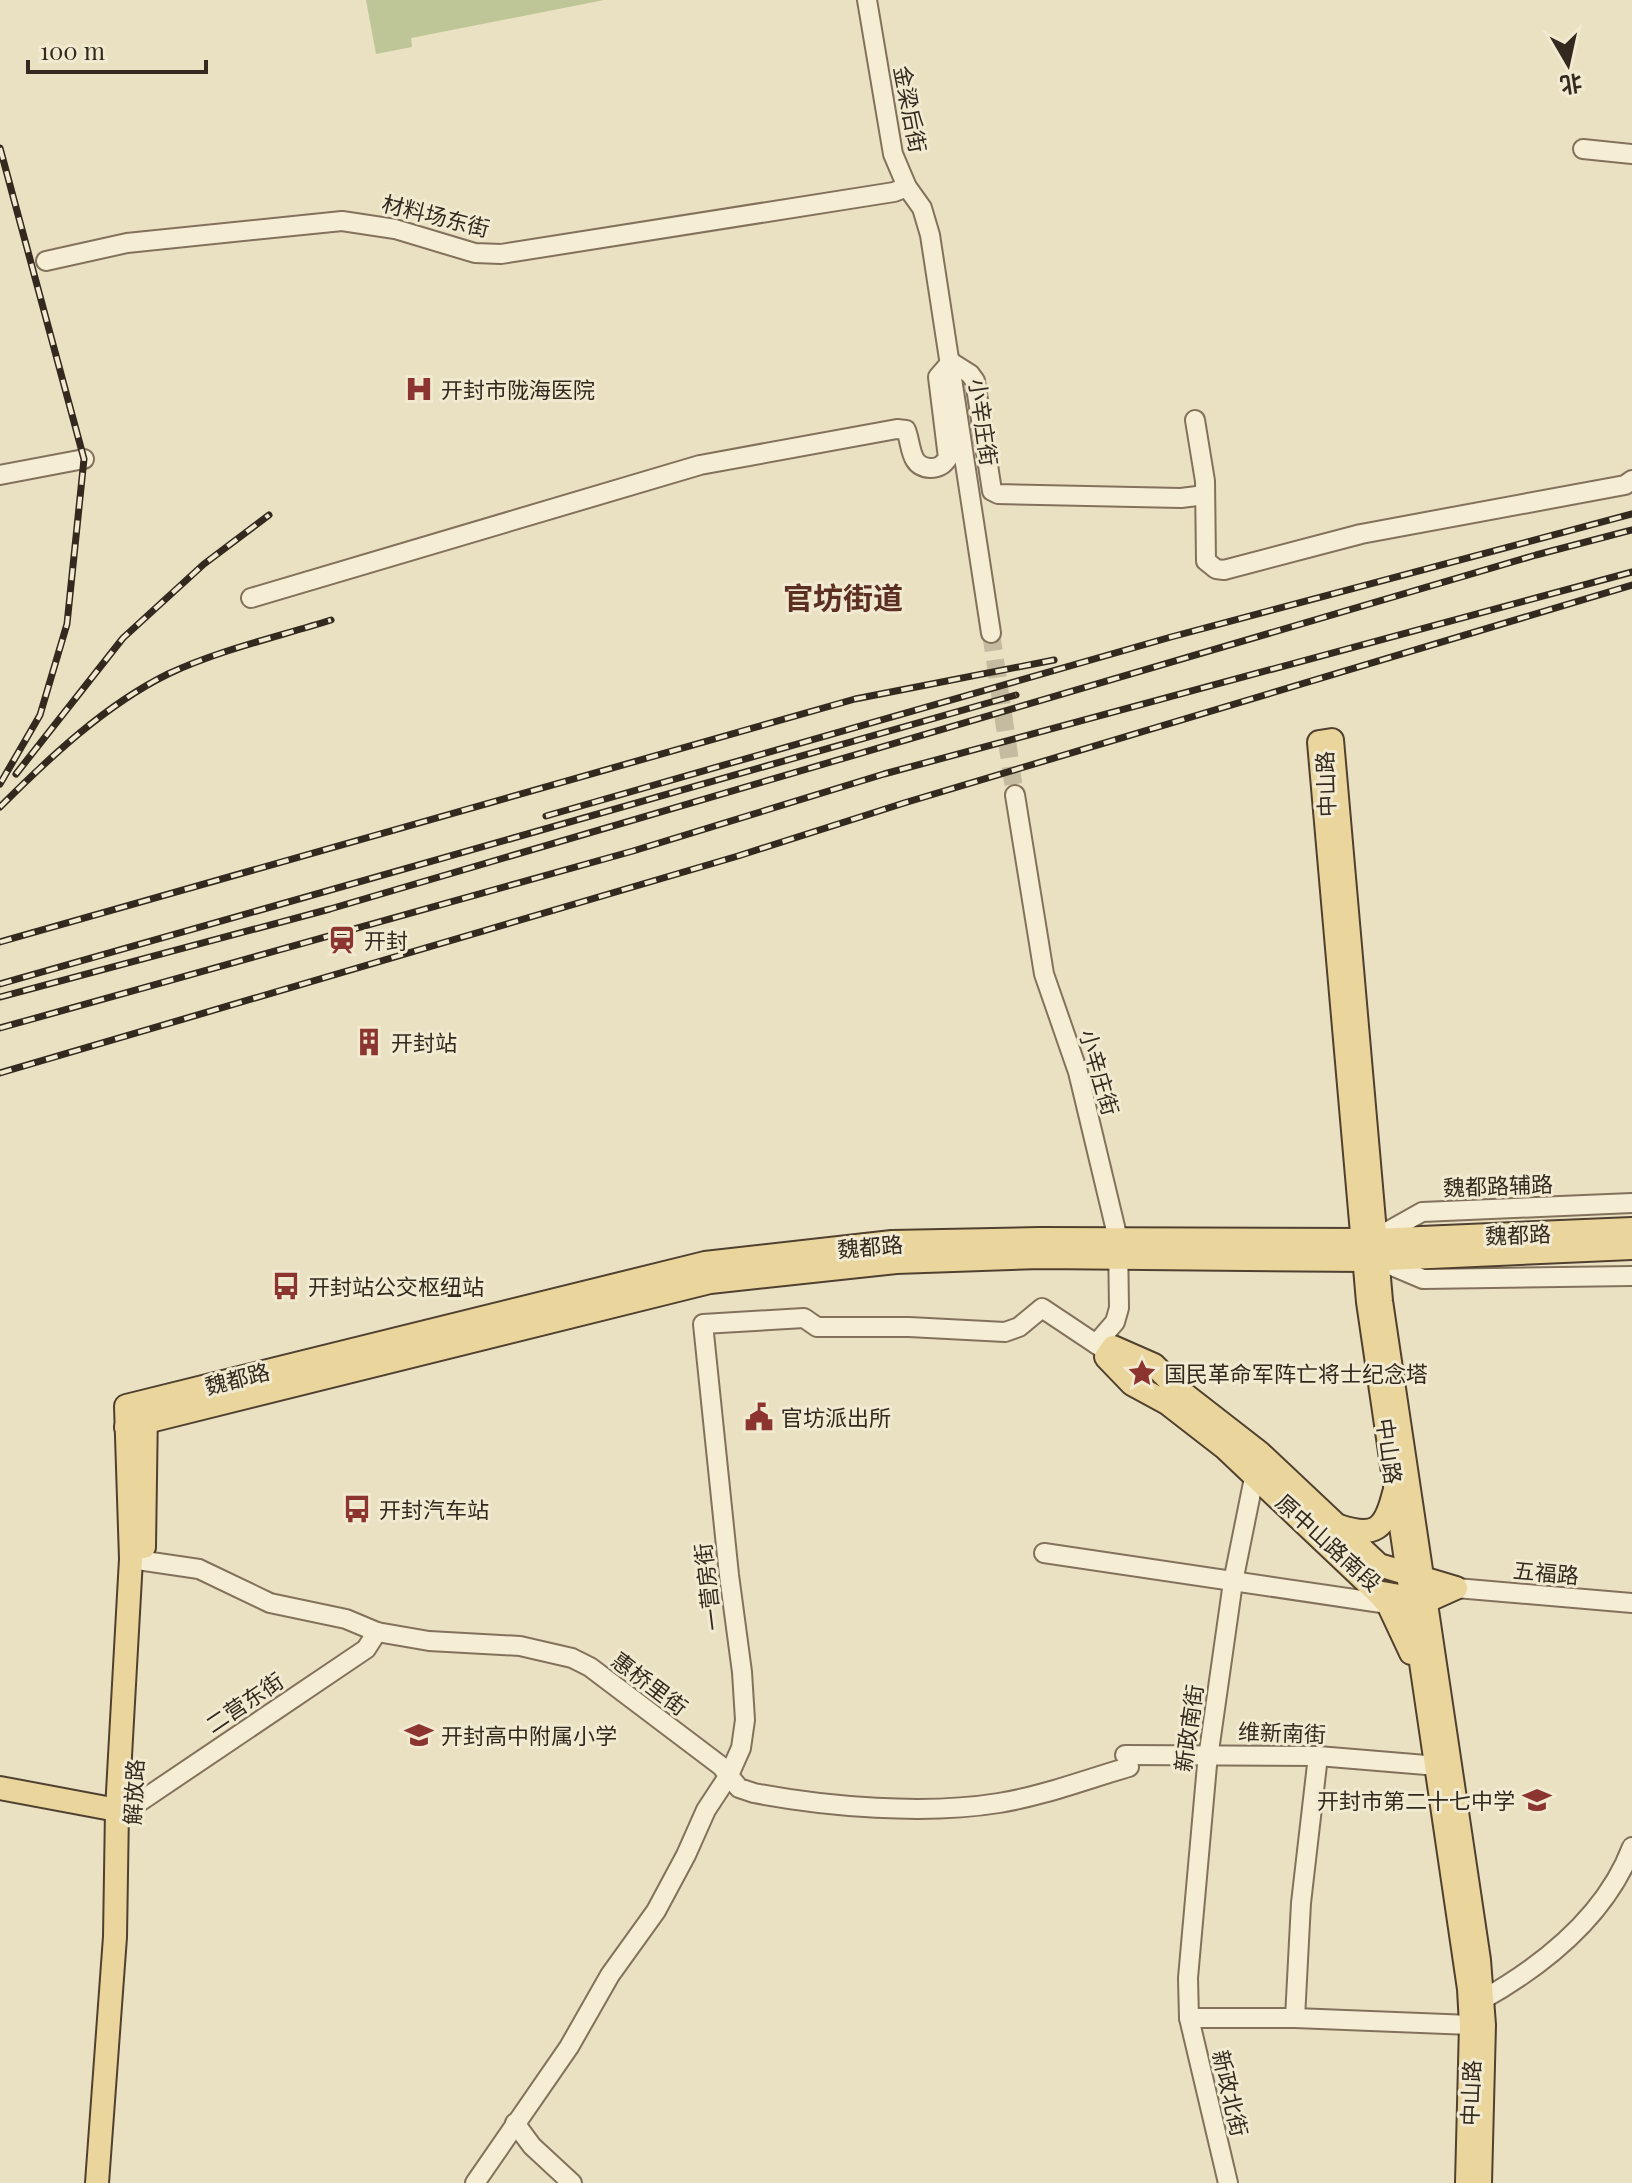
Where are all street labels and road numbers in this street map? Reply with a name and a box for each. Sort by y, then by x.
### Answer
street label: 金梁后街 [888,63,934,155]
street label: 材料场东街 [379,187,493,243]
street label: 小辛庄街 [963,376,1005,468]
street label: 中山路 [1309,750,1341,818]
street label: 小辛庄街 [1073,1026,1127,1118]
street label: 魏都路辅路 [1443,1168,1553,1202]
street label: 魏都路 [1484,1218,1552,1250]
street label: 魏都路 [836,1228,904,1264]
street label: 魏都路 [201,1355,273,1401]
street label: 中山路 [1371,1416,1409,1486]
street label: 原中山路南段 [1270,1487,1388,1597]
street label: 一营房街 [687,1541,727,1633]
street label: 五福路 [1512,1554,1580,1590]
street label: 惠桥里街 [606,1645,694,1721]
street label: 二营东街 [199,1665,289,1739]
street label: 新政南街 [1167,1682,1209,1774]
street label: 维新南街 [1237,1715,1327,1749]
street label: 解放路 [116,1758,150,1826]
street label: 新政北街 [1206,2047,1256,2139]
street label: 中山路 [1454,2059,1486,2127]

